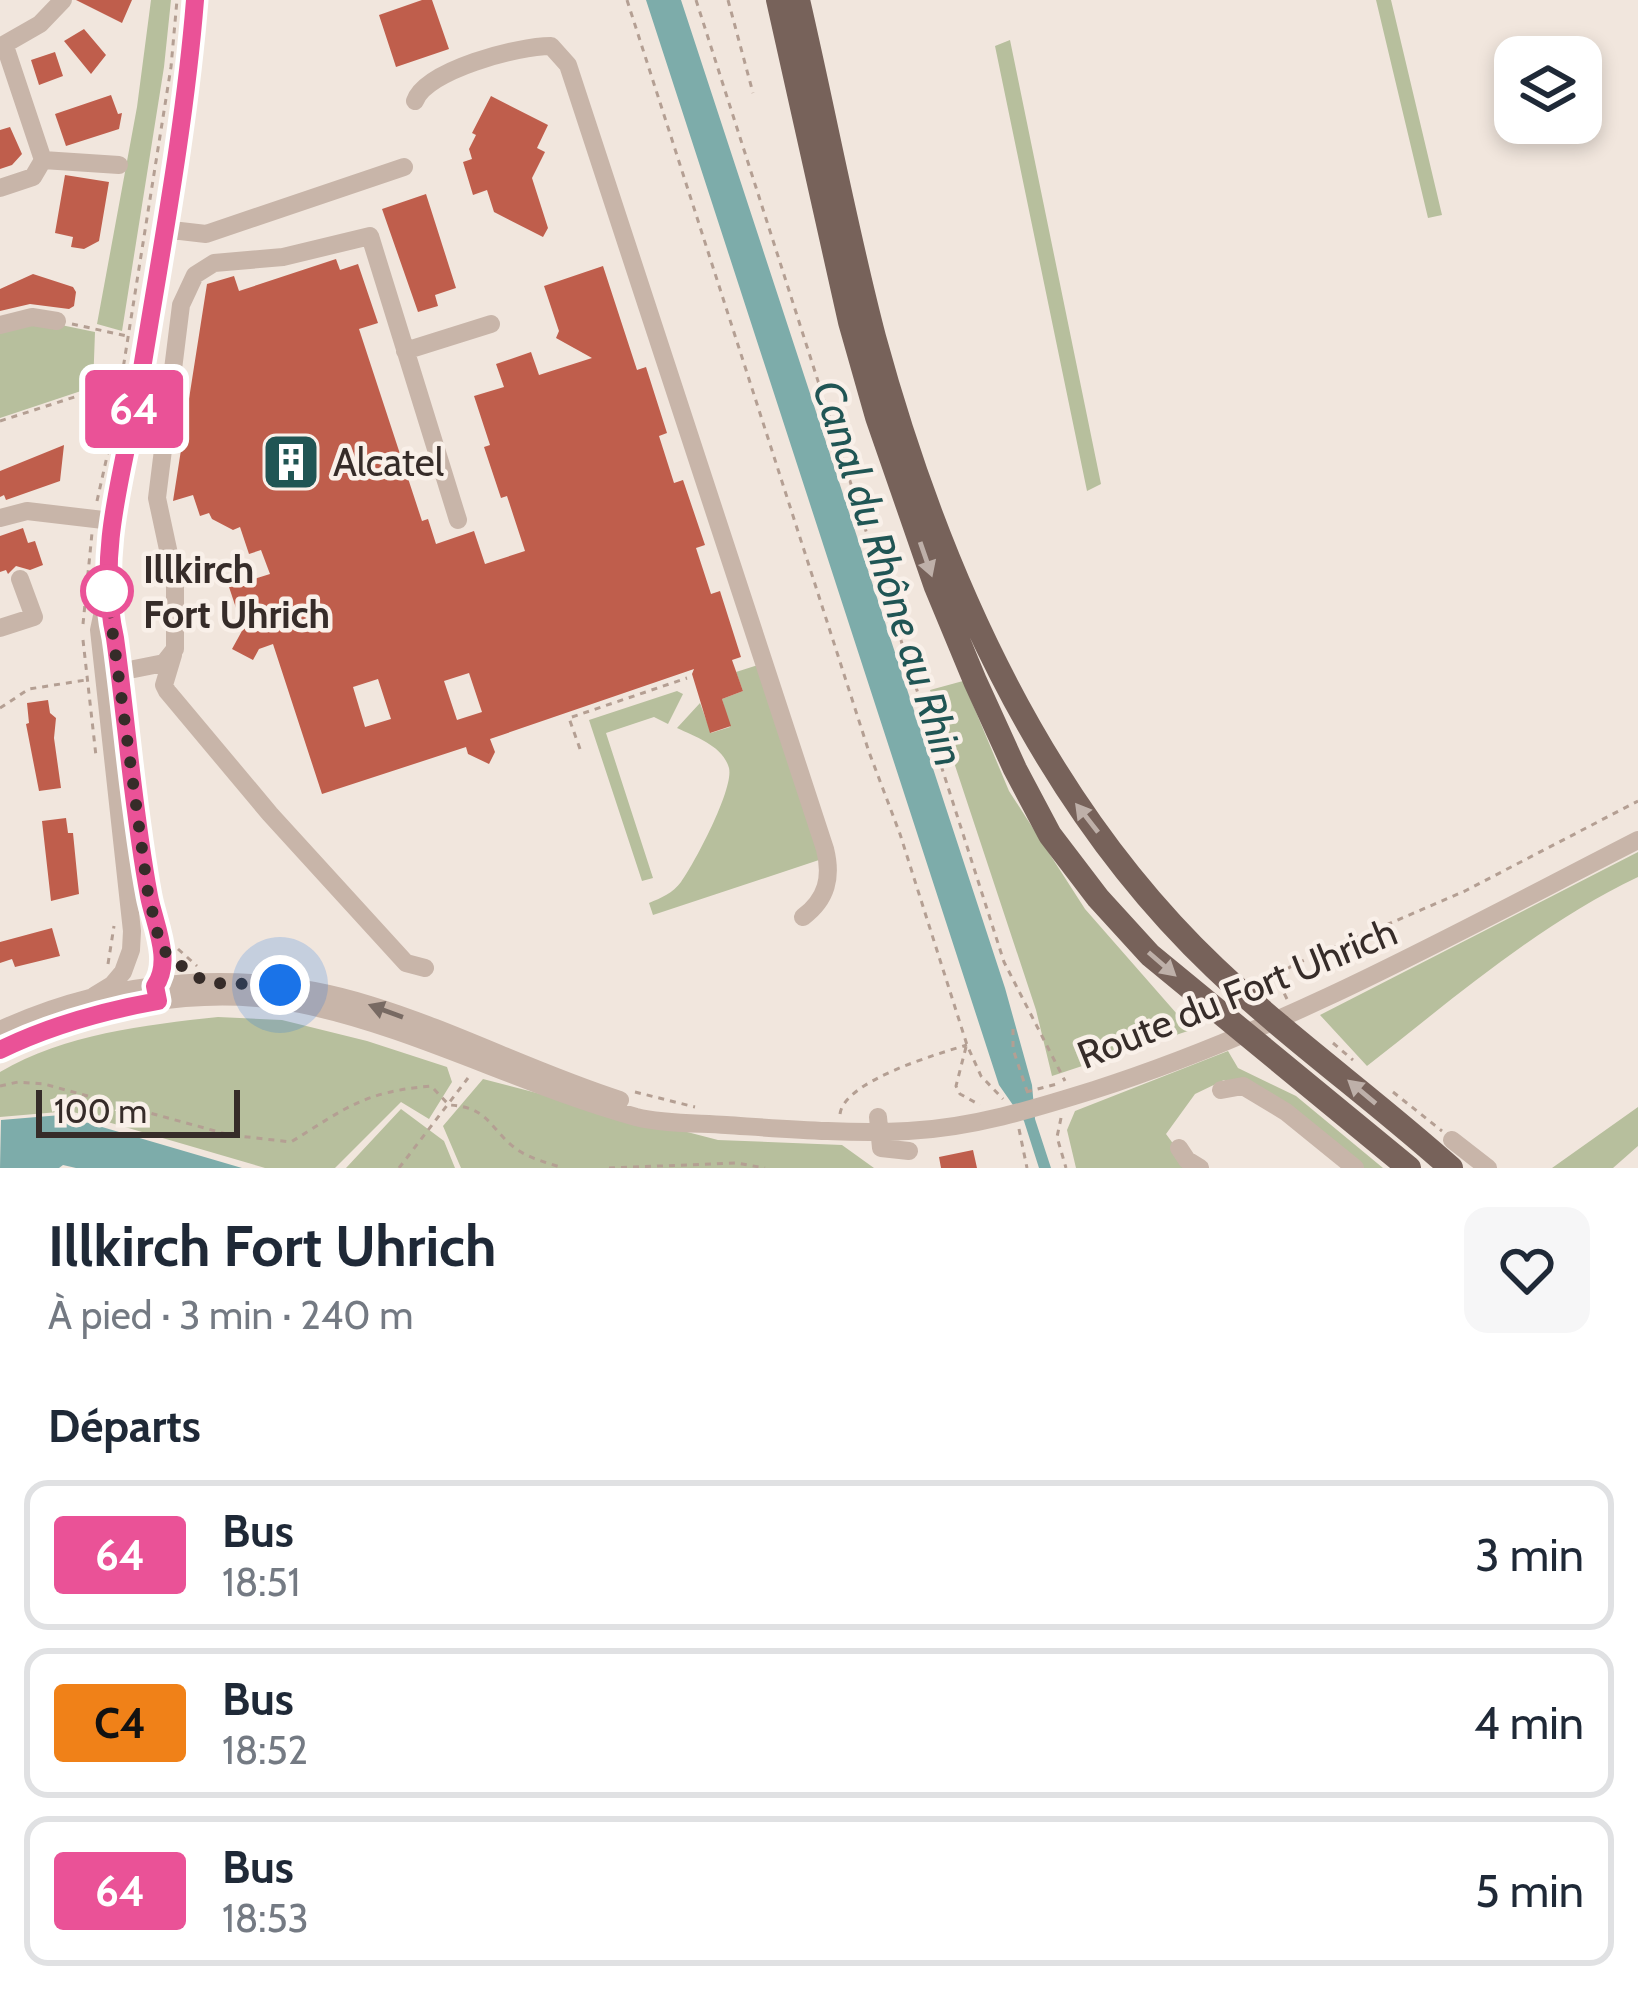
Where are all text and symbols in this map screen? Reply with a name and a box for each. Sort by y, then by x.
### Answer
map controls [1494,36,1602,144]
button: layers [1494,36,1602,144]
line badge: 64 [80,370,188,448]
water label: Canal du Rhône au Rhin [802,373,976,773]
text: 64 [109,383,159,435]
building icon: Alcatel [260,431,322,493]
place label: Alcatel [333,438,444,486]
one-way arrow [918,541,936,577]
place label: Illkirch Fort Uhrich [143,545,330,638]
marker: Illkirch Fort Uhrich [82,566,132,616]
one-way arrow [1075,802,1100,833]
street label: Route du Fort Uhrich [1070,907,1404,1079]
one-way arrow [1147,950,1177,977]
your location [250,955,310,1015]
one-way arrow [368,1001,404,1019]
one-way arrow [1347,1080,1377,1106]
scale bar [36,1084,240,1137]
text: 100 m [54,1091,147,1131]
button: heart [1464,1207,1590,1333]
text: Illkirch Fort Uhrich [48,1211,496,1280]
text: À pied · 3 min · 240 m [48,1291,413,1339]
text: Départs [48,1399,201,1453]
text: Bus [222,1504,294,1558]
text: 3 min [1475,1528,1584,1582]
text: 64 [95,1529,145,1581]
text: 18:51 [222,1558,300,1606]
text: Bus [222,1672,294,1726]
text: 4 min [1474,1696,1584,1750]
text: C4 [94,1697,146,1749]
text: 18:52 [222,1726,308,1774]
text: Bus [222,1840,294,1894]
text: 5 min [1475,1864,1584,1918]
text: 64 [95,1865,145,1917]
text: 18:53 [222,1894,309,1942]

